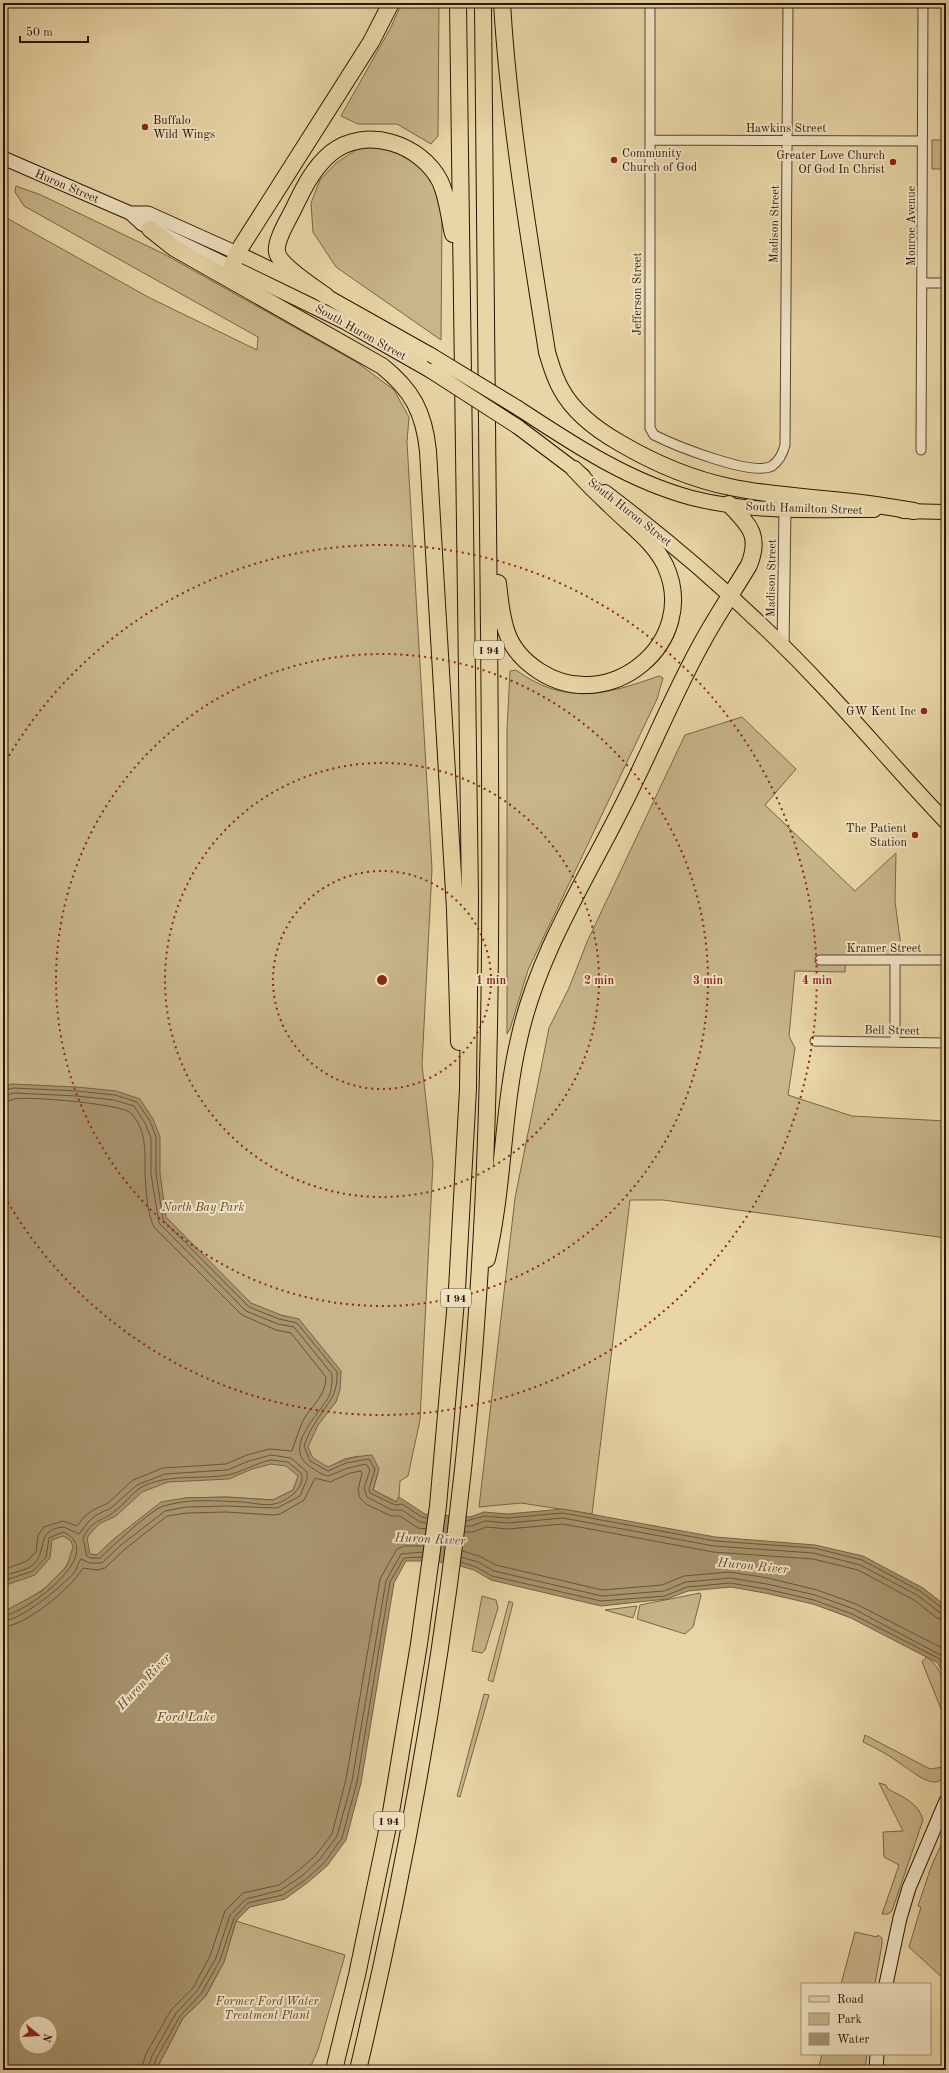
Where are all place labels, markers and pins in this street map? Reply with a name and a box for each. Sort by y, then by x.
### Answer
place label: Buffalo Wild Wings [153,115,215,141]
marker: Buffalo Wild Wings [140,122,150,132]
place label: Community Church of God [622,148,697,174]
place label: Greater Love Church Of God In Christ [776,150,885,176]
marker: Community Church of God [609,155,619,165]
marker: Greater Love Church Of God In Christ [888,157,898,167]
place label: GW Kent Inc [846,706,916,718]
marker: GW Kent Inc [919,706,929,716]
place label: The Patient Station [846,823,908,849]
marker: The Patient Station [910,830,920,840]
centre of rings [375,973,389,987]

